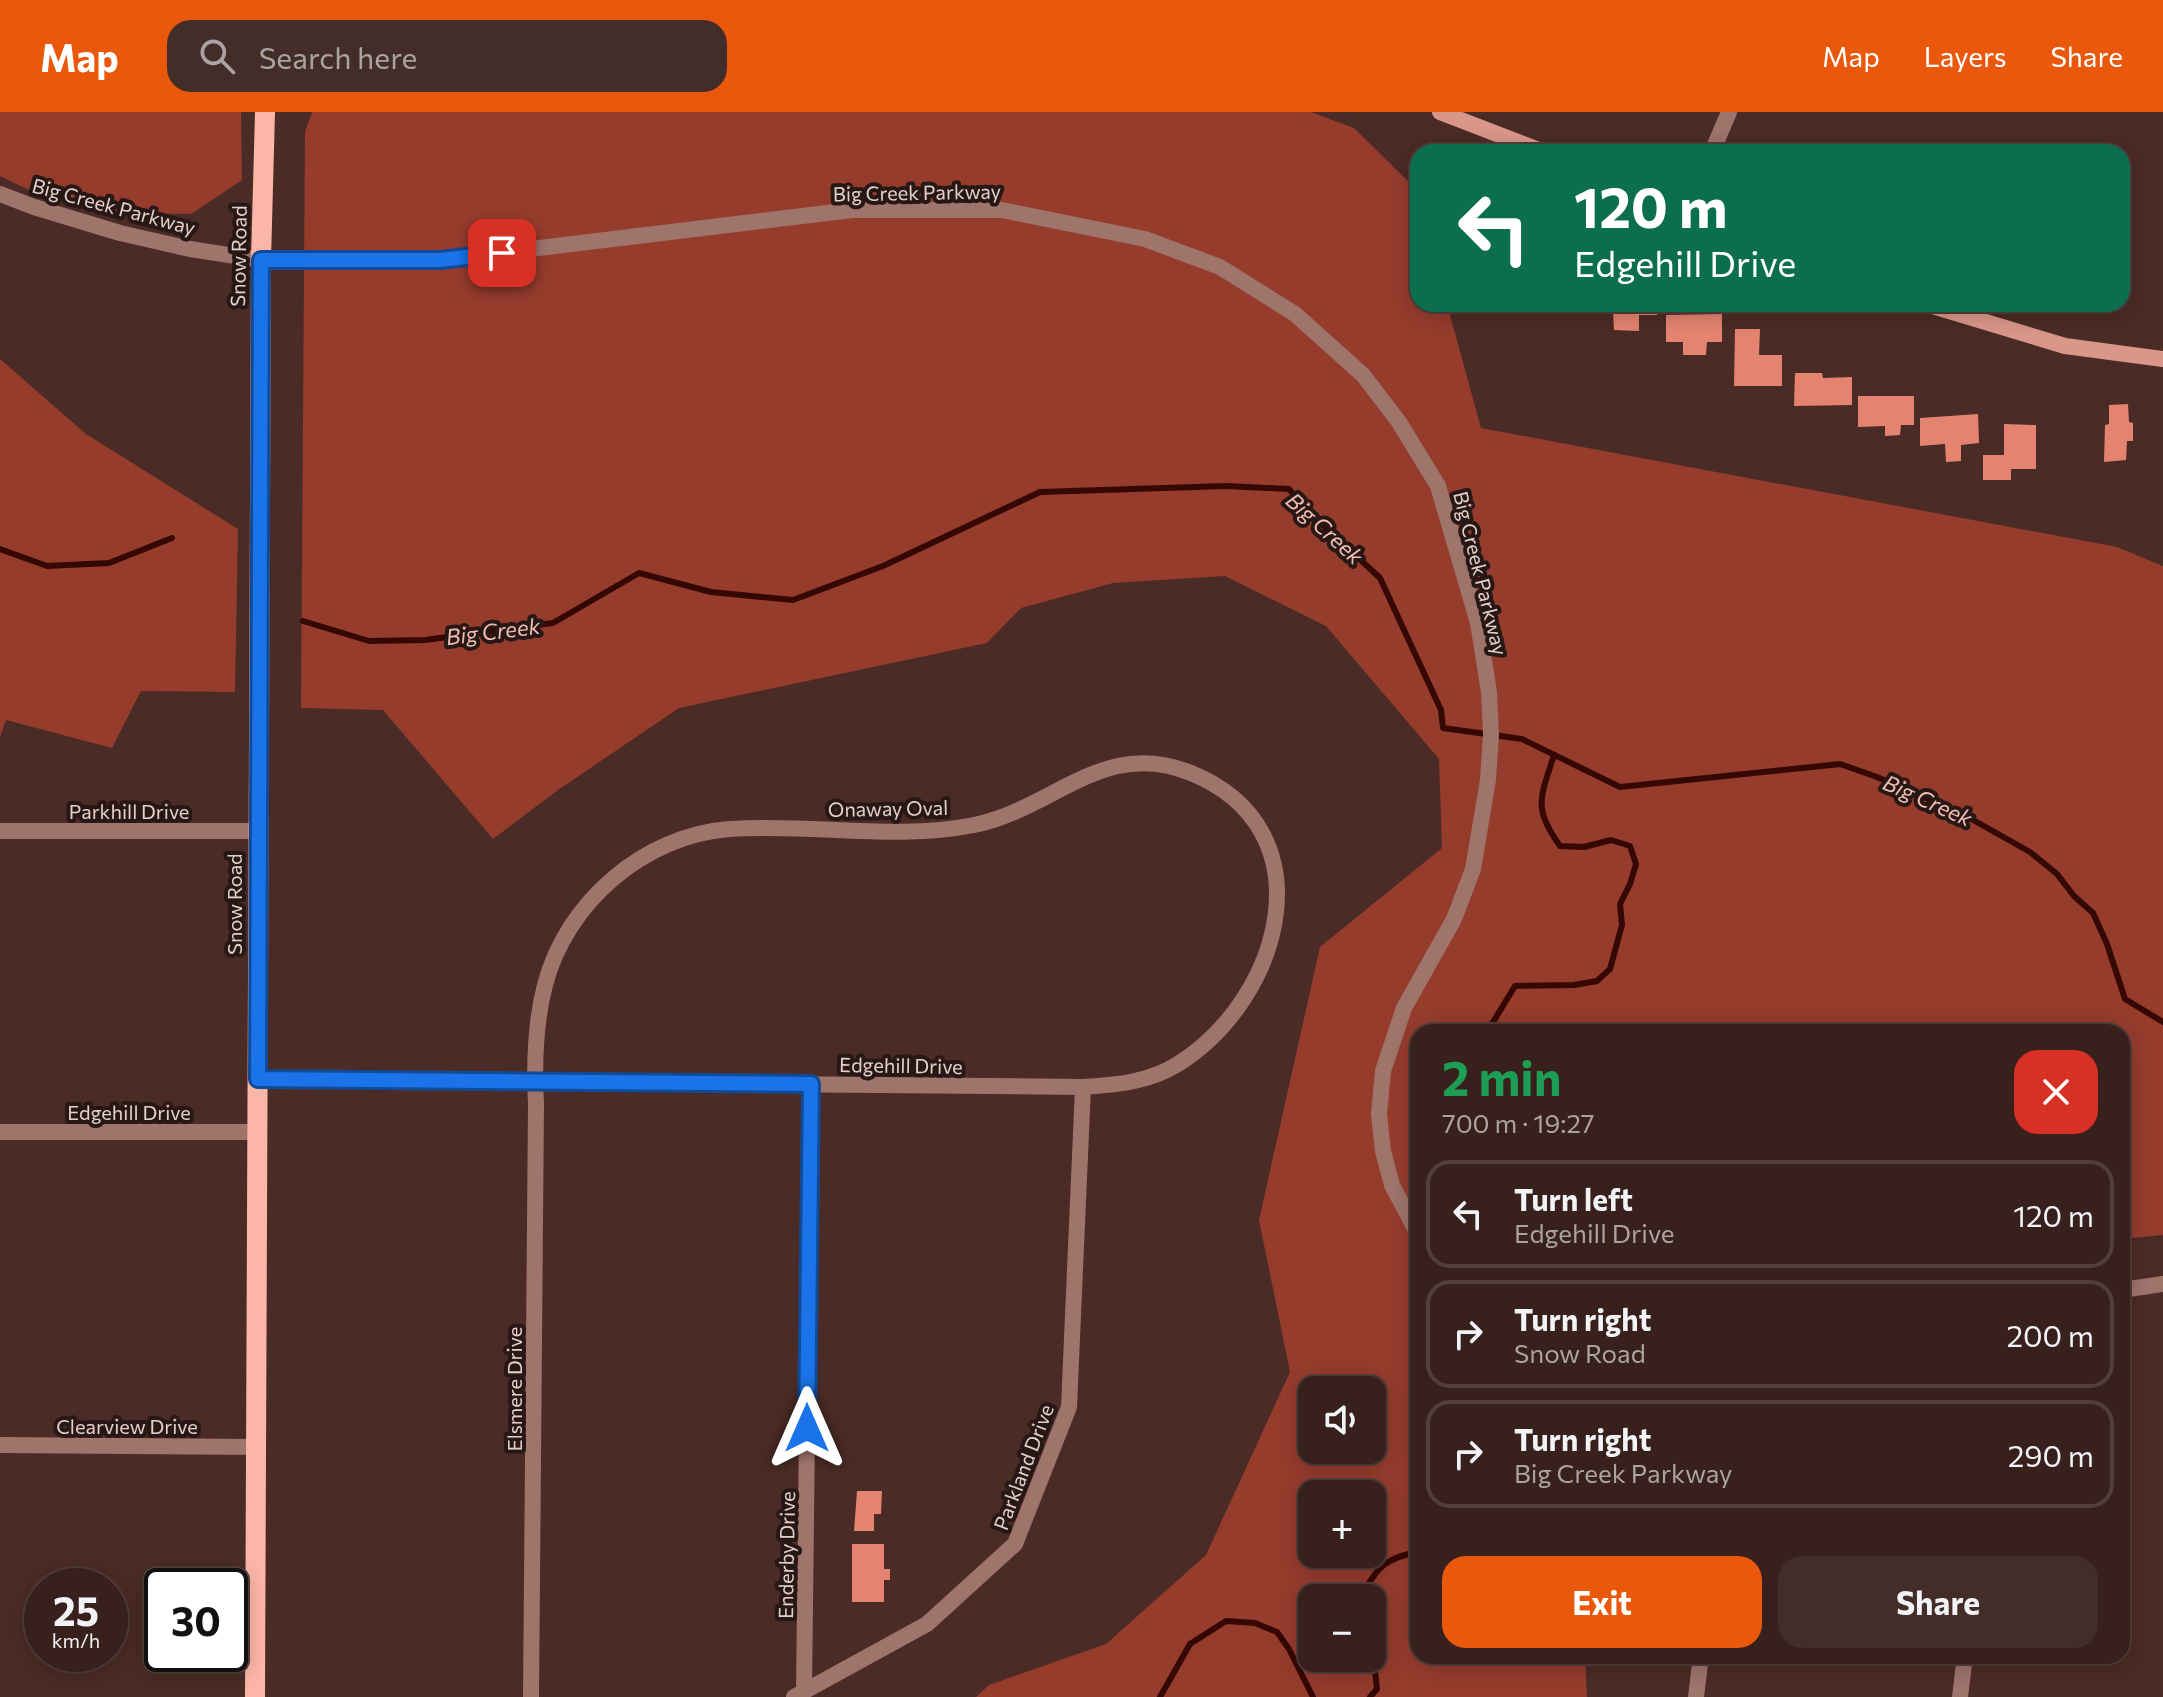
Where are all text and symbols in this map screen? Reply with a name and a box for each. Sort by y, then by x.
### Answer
search box [167,20,727,92]
text: Map [40,33,119,80]
icon: search [195,34,239,78]
text: Search here [259,38,417,75]
text: Map [1822,39,1880,73]
text: Layers [1924,39,2006,73]
text: Share [2050,39,2123,73]
text: 120 m [1574,171,1728,240]
street label: Big Creek Parkway [30,173,198,239]
icon: left [1442,176,1546,280]
street label: Big Creek Parkway [833,179,1001,205]
street label: Snow Road [225,205,251,307]
pin [468,219,536,287]
icon: arrive [480,231,524,275]
text: Edgehill Drive [1574,240,1796,284]
water label: Big Creek [1281,486,1370,570]
street label: Big Creek Parkway [1449,489,1513,657]
water label: Big Creek [444,612,543,650]
water label: Big Creek [1879,768,1978,832]
street label: Onaway Oval [828,795,948,821]
street label: Parkhill Drive [69,799,189,823]
street label: Snow Road [222,853,246,955]
text: 2 min [1442,1047,1562,1106]
button: close [2014,1050,2098,1134]
street label: Edgehill Drive [839,1052,963,1078]
street label: Edgehill Drive [67,1100,191,1124]
text: 700 m · 19:27 [1442,1107,1594,1138]
text: Turn left [1514,1180,1633,1217]
icon: left [1446,1192,1490,1236]
text: 120 m [2013,1196,2094,1233]
text: Edgehill Drive [1514,1217,1675,1248]
text: Turn right [1514,1300,1651,1337]
icon: right [1446,1312,1490,1356]
text: 200 m [2006,1316,2094,1353]
street label: Elsmere Drive [502,1327,526,1451]
text: Snow Road [1514,1337,1646,1368]
map controls [1298,1376,1386,1672]
button: sound [1298,1376,1386,1464]
position arrow [765,1386,849,1470]
street label: Parkland Drive [988,1401,1058,1533]
street label: Clearview Drive [56,1414,198,1438]
text: Turn right [1514,1420,1651,1457]
icon: right [1446,1432,1490,1476]
text: 290 m [2008,1436,2094,1473]
text: Big Creek Parkway [1514,1457,1733,1488]
button: + [1298,1480,1386,1568]
street label: Enderby Drive [773,1491,799,1619]
button: Exit [1442,1556,1762,1648]
button: Share [1778,1556,2098,1648]
speed limit sign: 30 [144,1568,248,1672]
button: − [1298,1584,1386,1672]
text: 25 [53,1585,99,1634]
text: km/h [52,1628,100,1652]

